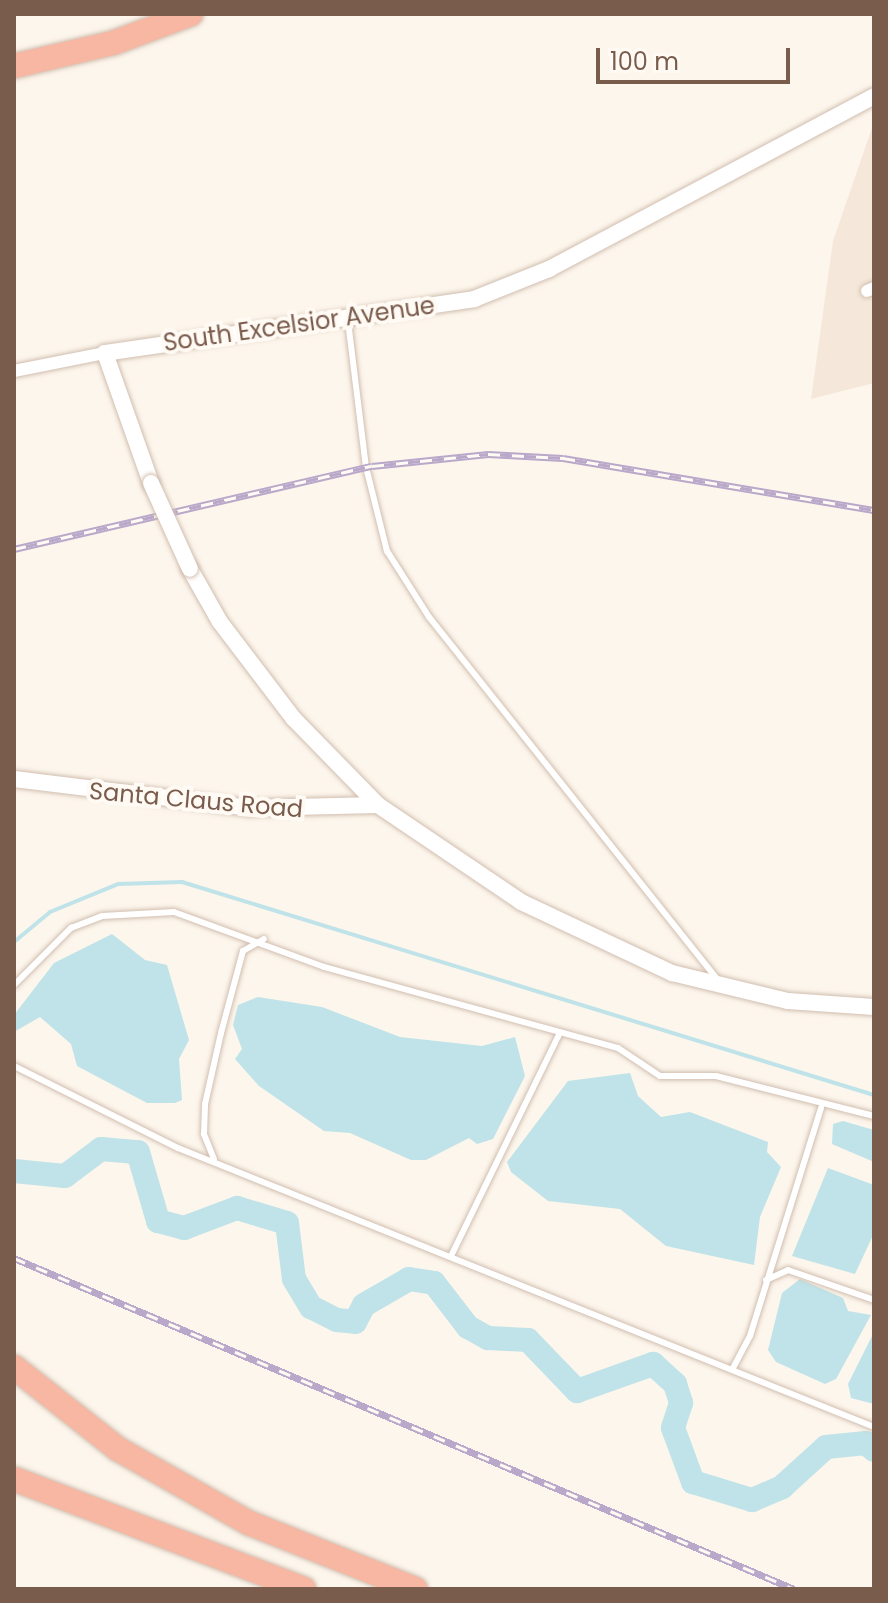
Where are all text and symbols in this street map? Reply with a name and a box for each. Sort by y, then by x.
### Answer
scale bar [600,32,794,82]
text: 100 m [610,45,679,78]
street label: South Excelsior Avenue [161,291,437,357]
street label: Santa Claus Road [88,776,304,824]

